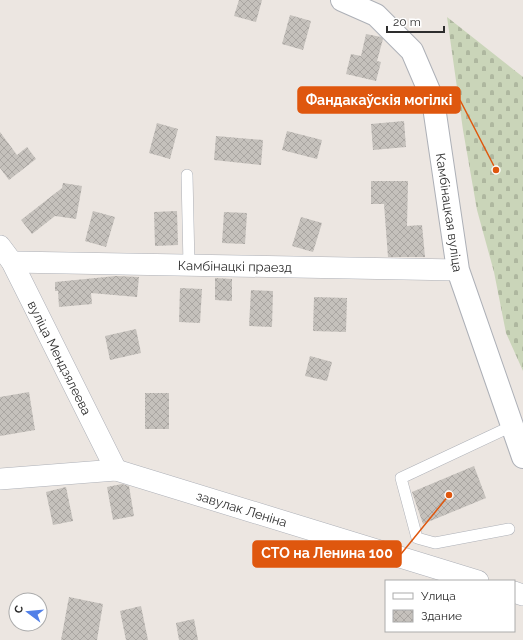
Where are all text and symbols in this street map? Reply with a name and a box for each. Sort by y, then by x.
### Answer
scale bar [387,8,444,34]
text: 20 m [393,15,421,29]
callout: Фандакаўскія могілкі [298,87,460,113]
text: Фандакаўскія могілкі [306,92,452,108]
street label: Камбінацкая вуліца [433,152,466,273]
street label: Камбінацкі праезд [178,257,293,275]
street label: вуліца Мендзялеева [25,298,95,417]
street label: завулак Леніна [195,488,289,530]
callout: СТО на Ленина 100 [253,541,401,567]
text: СТО на Ленина 100 [261,545,393,561]
legend [385,580,515,632]
text: Улица [421,589,456,603]
north arrow [8,592,48,632]
text: С [12,604,26,615]
text: Здание [421,609,462,623]

